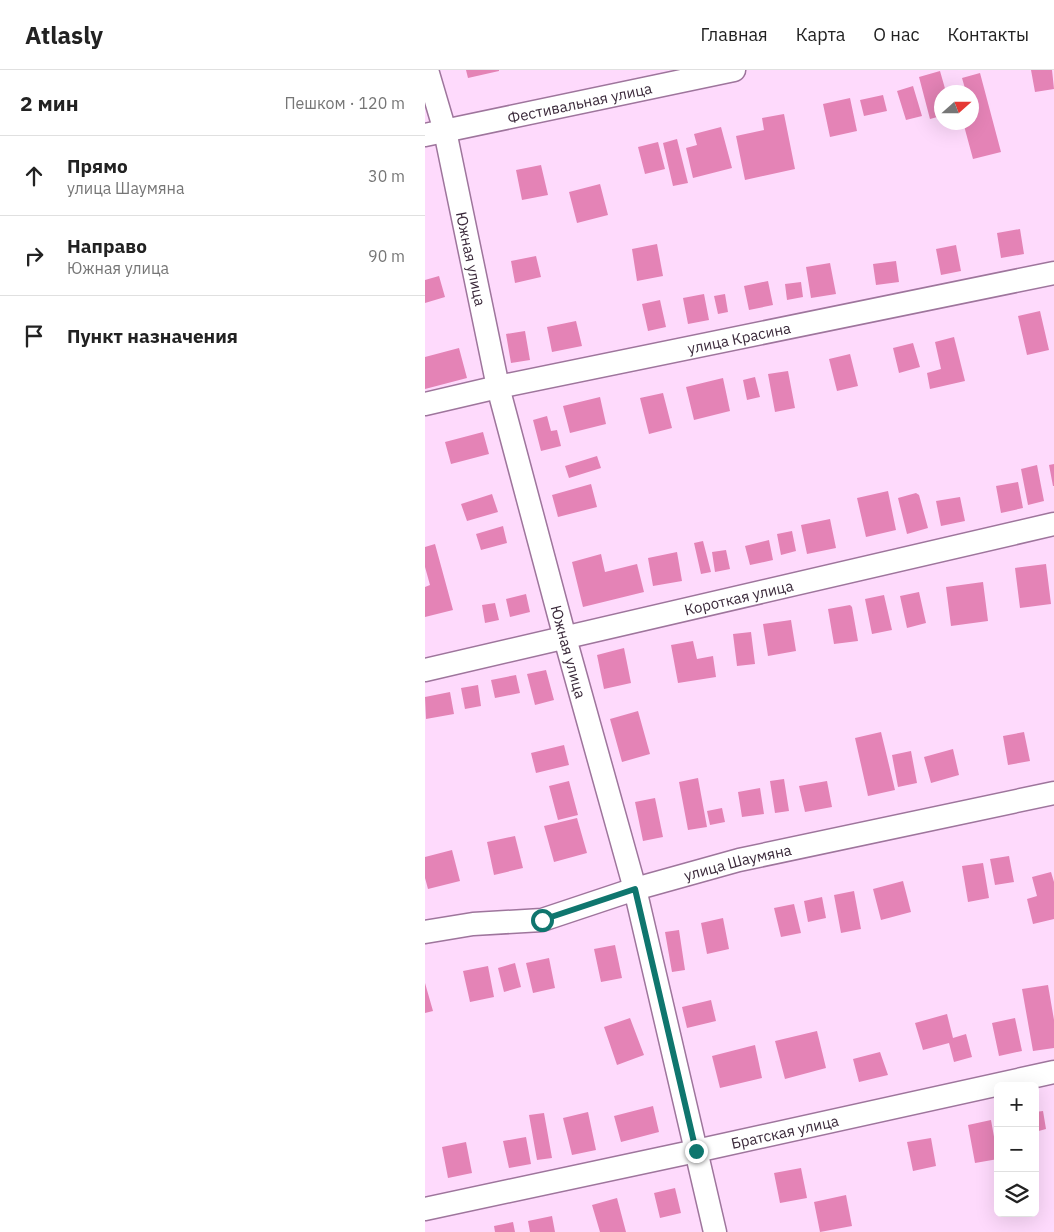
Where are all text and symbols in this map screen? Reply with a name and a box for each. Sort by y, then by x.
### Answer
text: Atlasly [25,19,103,51]
text: Главная [700,23,768,46]
text: Карта [796,23,845,46]
text: О нас [873,23,920,46]
text: Контакты [948,23,1029,46]
street label: Фестивальная улица [506,78,654,127]
north arrow [934,85,979,130]
text: 2 мин [20,89,79,117]
text: Пешком · 120 m [284,93,405,113]
text: Прямо [67,154,128,178]
icon: ahead [20,162,48,190]
text: 30 m [368,166,405,186]
text: улица Шаумяна [67,178,185,198]
street label: Южная улица [452,210,490,308]
text: Направо [67,234,147,258]
icon: right [20,242,48,270]
text: 90 m [368,246,405,266]
text: Южная улица [67,258,169,278]
street label: улица Красина [686,318,792,357]
icon: arrive [20,322,48,350]
text: Пункт назначения [67,324,238,348]
street label: Короткая улица [682,575,795,619]
street label: Южная улица [547,603,591,700]
street label: улица Шаумяна [682,840,793,884]
route start [531,909,554,932]
map controls [994,1082,1039,1217]
button: + [994,1082,1039,1127]
street label: Братская улица [729,1110,840,1153]
button: − [994,1127,1039,1172]
route end [685,1140,708,1163]
button: layers [994,1172,1039,1217]

